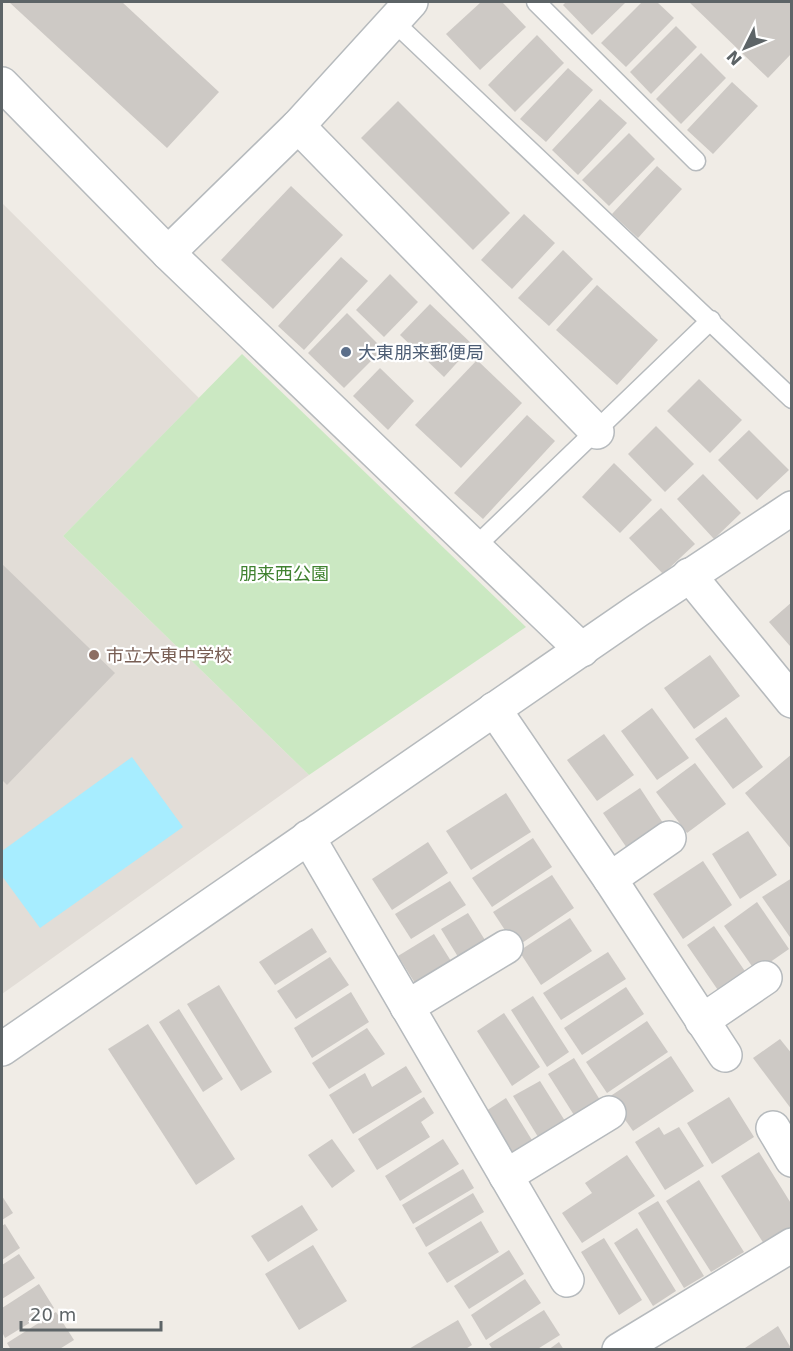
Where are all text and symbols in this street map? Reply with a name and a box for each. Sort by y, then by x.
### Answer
north arrow [715,18,775,78]
text: N [723,47,746,69]
place label: 大東朋来郵便局 [358,342,484,363]
marker: 大東朋来郵便局 [339,345,353,359]
park label: 朋来西公園 [239,563,329,584]
place label: 市立大東中学校 [106,645,232,666]
marker: 市立大東中学校 [87,648,101,662]
scale bar [21,1294,160,1332]
text: 20 m [30,1304,76,1325]

